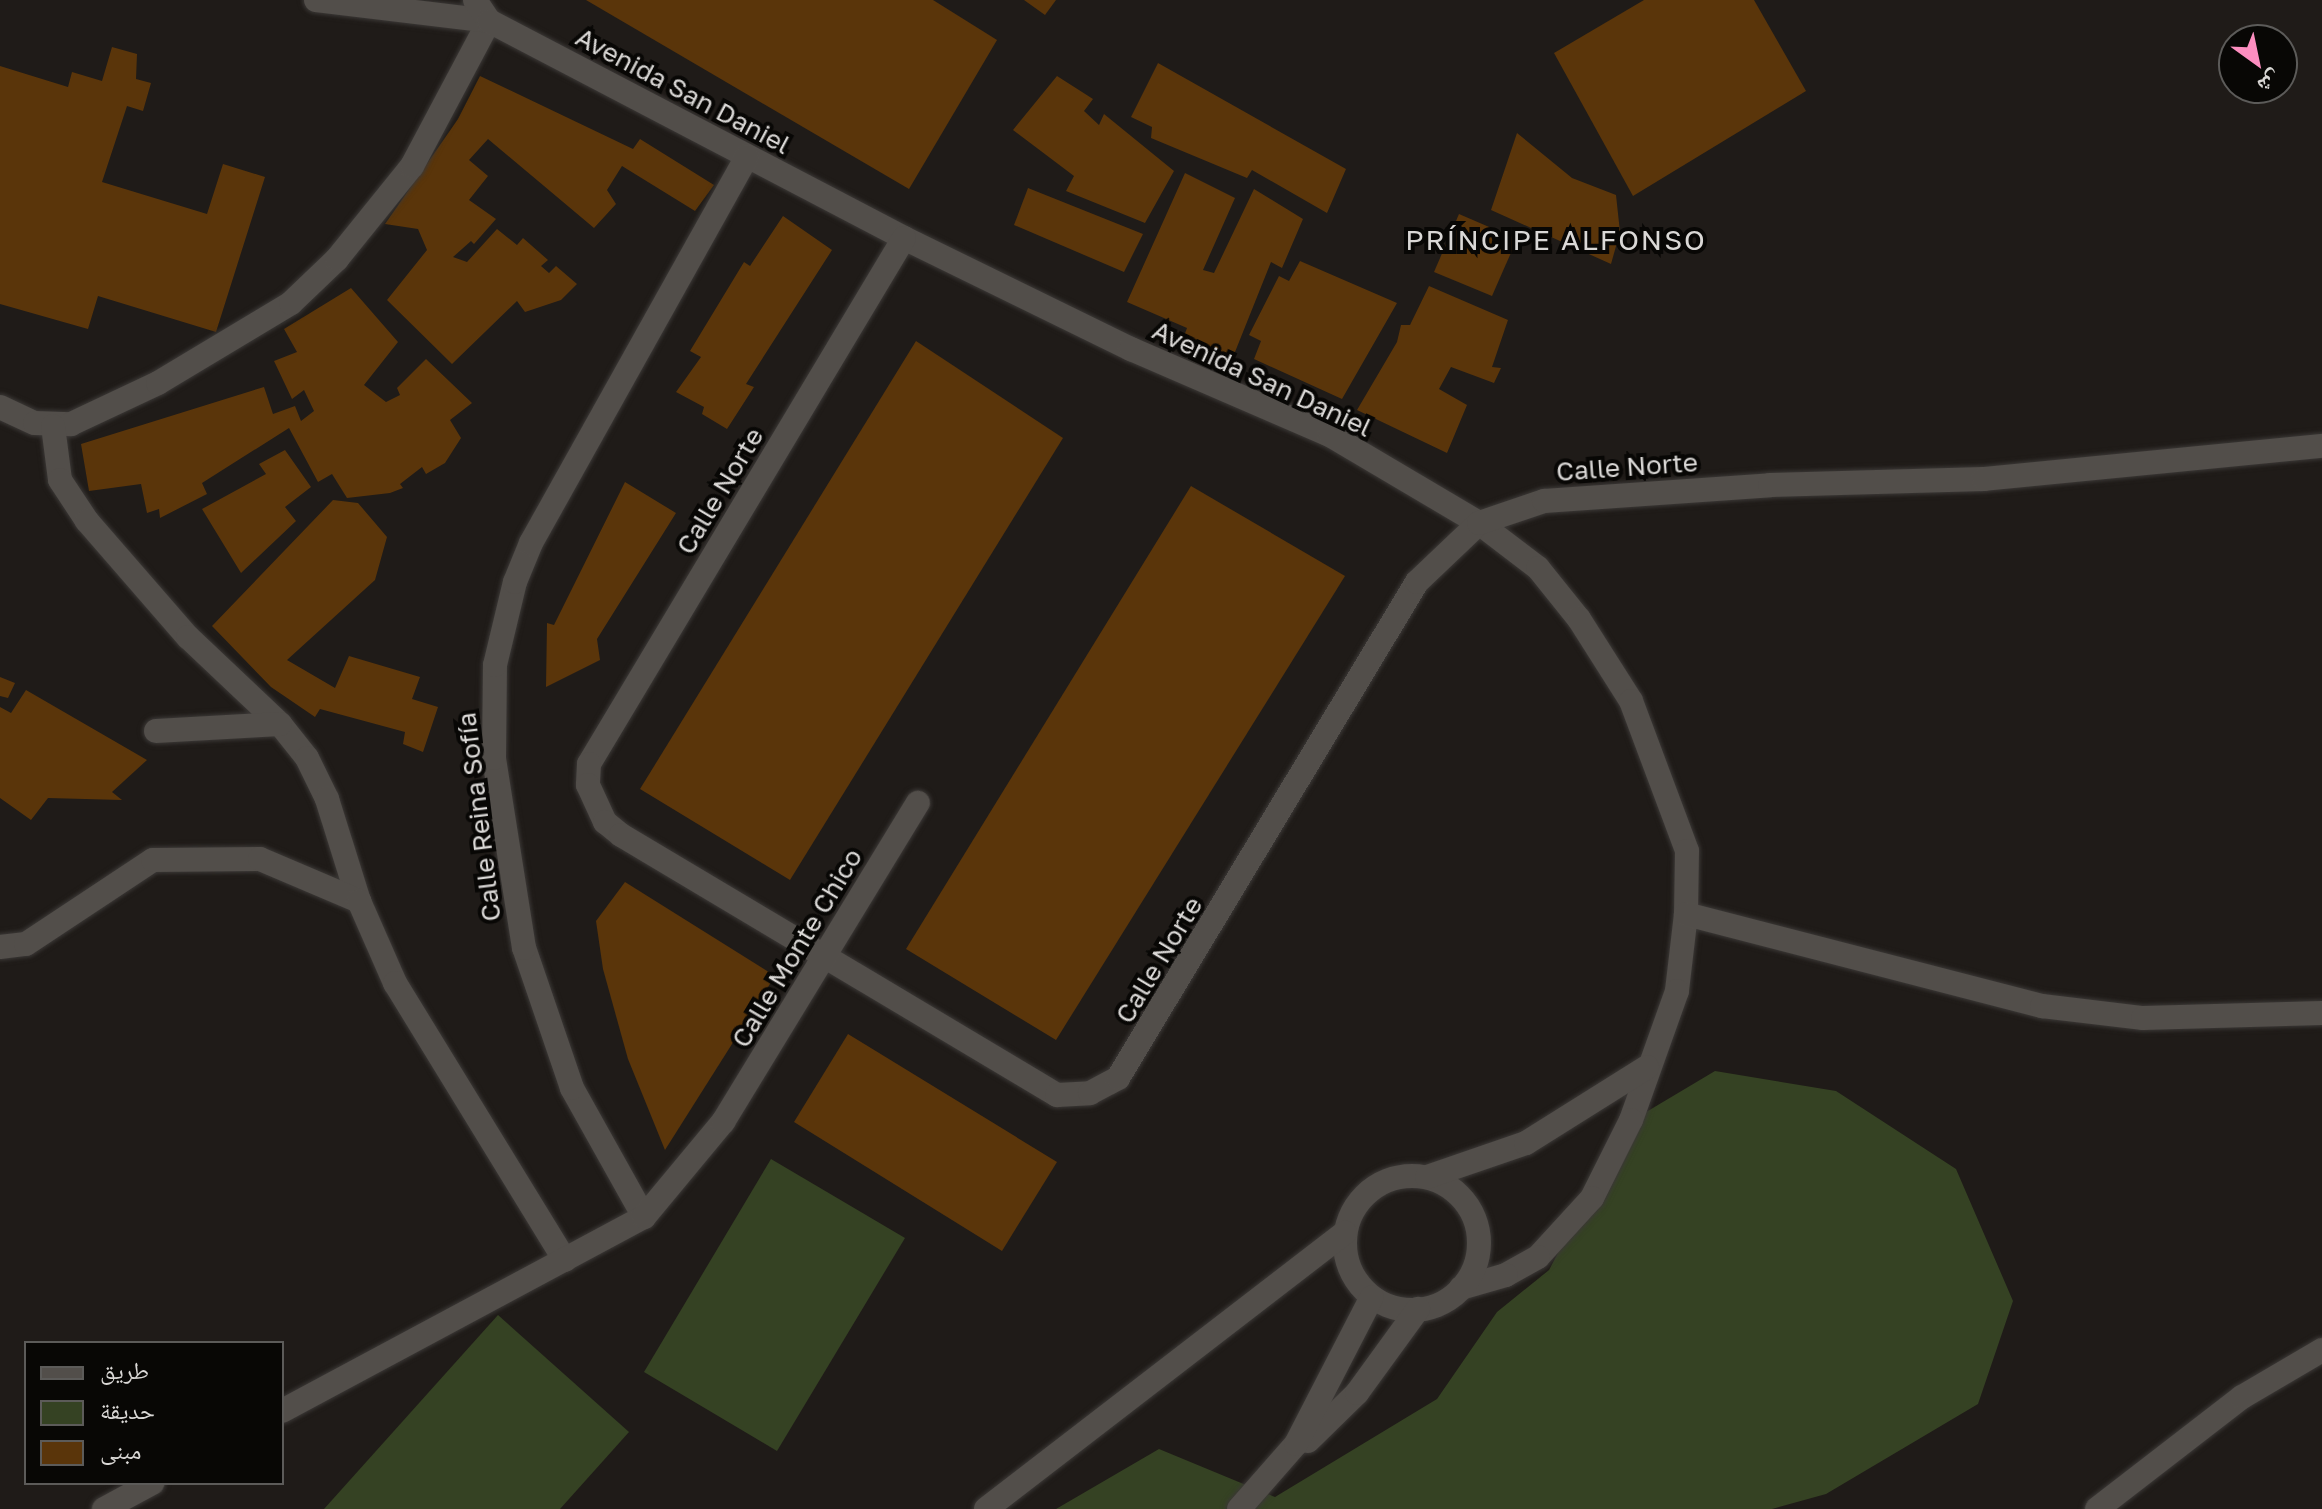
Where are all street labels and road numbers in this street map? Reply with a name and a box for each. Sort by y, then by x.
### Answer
street label: Avenida San Daniel [571,21,795,161]
street label: Avenida San Daniel [1147,315,1377,443]
street label: Calle Norte [670,422,770,560]
street label: Calle Norte [1555,446,1699,488]
street label: Calle Reina Sofía [451,711,507,923]
street label: Calle Monte Chico [725,843,869,1053]
street label: Calle Norte [1109,891,1209,1029]

